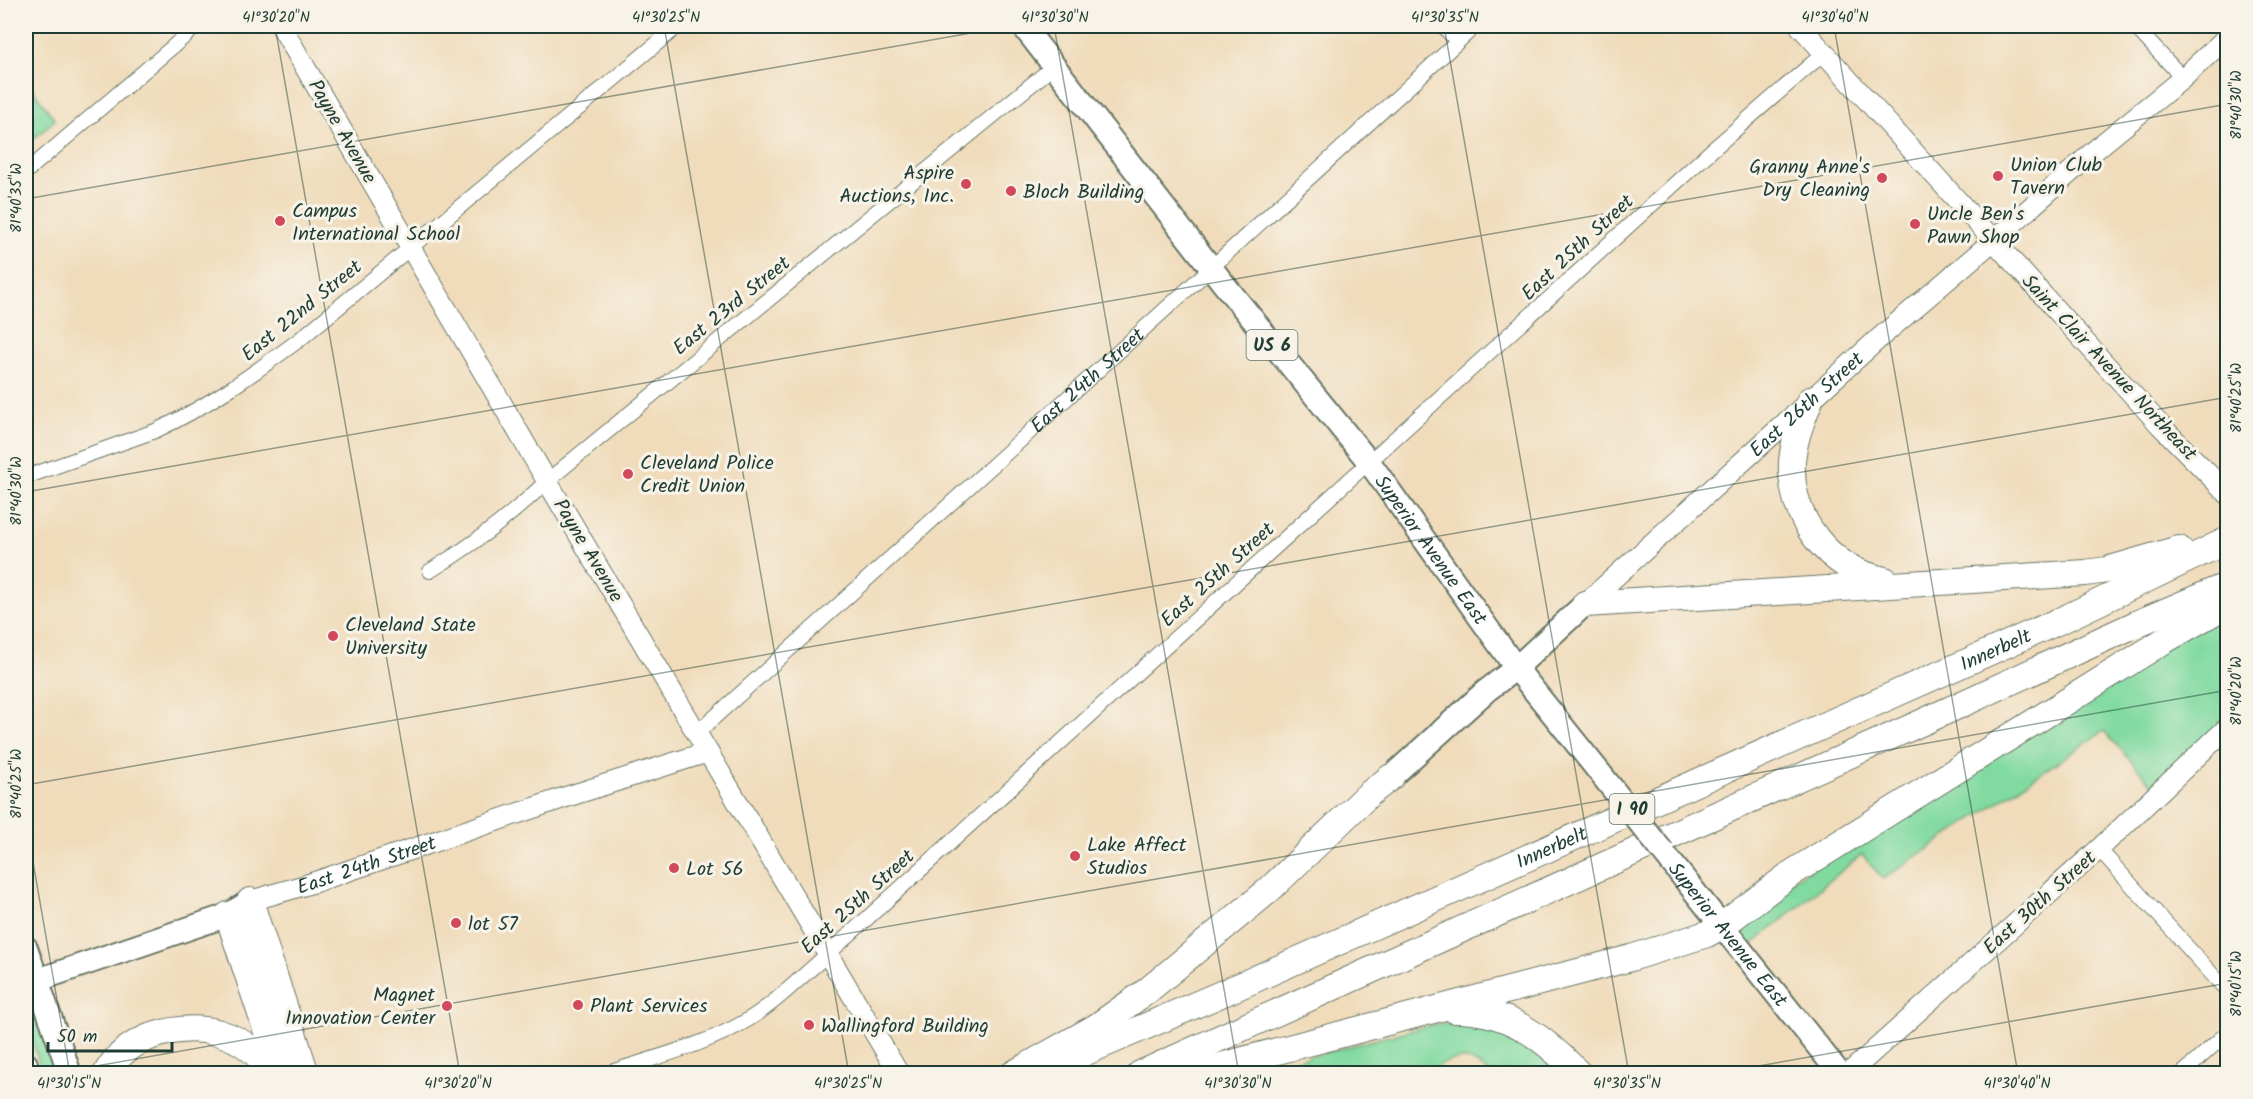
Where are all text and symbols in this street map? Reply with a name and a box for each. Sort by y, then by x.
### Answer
text: 41°30'20"N [242,6,310,30]
text: 41°30'25"N [632,6,700,30]
text: 41°30'30"N [1021,6,1089,30]
text: 41°30'35"N [1411,6,1479,30]
text: 41°30'40"N [1801,6,1869,30]
text: 81°40'30"W [2225,70,2249,140]
street label: Payne Avenue [298,74,384,190]
place label: Union Club Tavern [2010,150,2103,205]
place label: Granny Anne's Dry Cleaning [1749,152,1870,207]
place label: Aspire Auctions, Inc. [840,158,954,213]
text: 81°40'35"W [5,163,29,233]
marker: Union Club Tavern [1991,169,2005,183]
marker: Granny Anne's Dry Cleaning [1875,171,1889,185]
marker: Aspire Auctions, Inc. [959,177,973,191]
place label: Bloch Building [1023,177,1144,209]
marker: Bloch Building [1004,184,1018,198]
street label: East 25th Street [1514,187,1642,310]
place label: Campus International School [292,196,460,251]
place label: Uncle Ben's Pawn Shop [1927,199,2025,254]
marker: Campus International School [273,214,287,228]
marker: Uncle Ben's Pawn Shop [1908,217,1922,231]
street label: East 23rd Street [666,249,798,364]
street label: East 22nd Street [235,252,370,371]
street label: Saint Clair Avenue Northeast [2013,267,2204,469]
street label: East 24th Street [1024,321,1153,442]
road number: US 6 [1246,330,1298,360]
street label: East 26th Street [1743,345,1872,466]
text: 81°40'25"W [2225,363,2249,433]
place label: Cleveland Police Credit Union [640,448,774,503]
text: 81°40'30"W [5,456,29,526]
marker: Cleveland Police Credit Union [621,467,635,481]
street label: Superior Avenue East [1365,469,1495,633]
street label: Payne Avenue [544,493,631,609]
street label: East 25th Street [1154,515,1283,636]
place label: Cleveland State University [345,610,476,665]
street label: Innerbelt [1955,621,2037,681]
marker: Cleveland State University [326,629,340,643]
text: 81°40'20"W [2225,656,2249,726]
text: 81°40'25"W [5,749,29,819]
road number: I 90 [1610,794,1654,824]
street label: Innerbelt [1511,819,1593,879]
street label: East 24th Street [293,828,441,905]
place label: Lake Affect Studios [1087,830,1187,885]
street label: East 25th Street [794,842,923,963]
street label: East 30th Street [1976,843,2105,964]
marker: Lake Affect Studios [1068,849,1082,863]
place label: Lot 56 [686,854,744,886]
street label: Superior Avenue East [1659,856,1795,1015]
marker: Lot 56 [667,861,681,875]
place label: lot 57 [468,909,518,941]
marker: lot 57 [449,916,463,930]
text: 81°40'15"W [2225,951,2249,1017]
place label: Magnet Innovation Center [285,980,436,1035]
place label: Plant Services [590,991,708,1023]
marker: Plant Services [571,998,585,1012]
marker: Magnet Innovation Center [440,999,454,1013]
place label: Wallingford Building [821,1011,989,1043]
scale bar [48,1015,172,1053]
marker: Wallingford Building [802,1018,816,1032]
text: 50 m [57,1023,97,1052]
text: 41°30'15"N [37,1072,101,1096]
text: 41°30'20"N [424,1072,492,1096]
text: 41°30'25"N [814,1072,882,1096]
text: 41°30'30"N [1204,1072,1272,1096]
text: 41°30'35"N [1593,1072,1661,1096]
text: 41°30'40"N [1983,1072,2051,1096]

